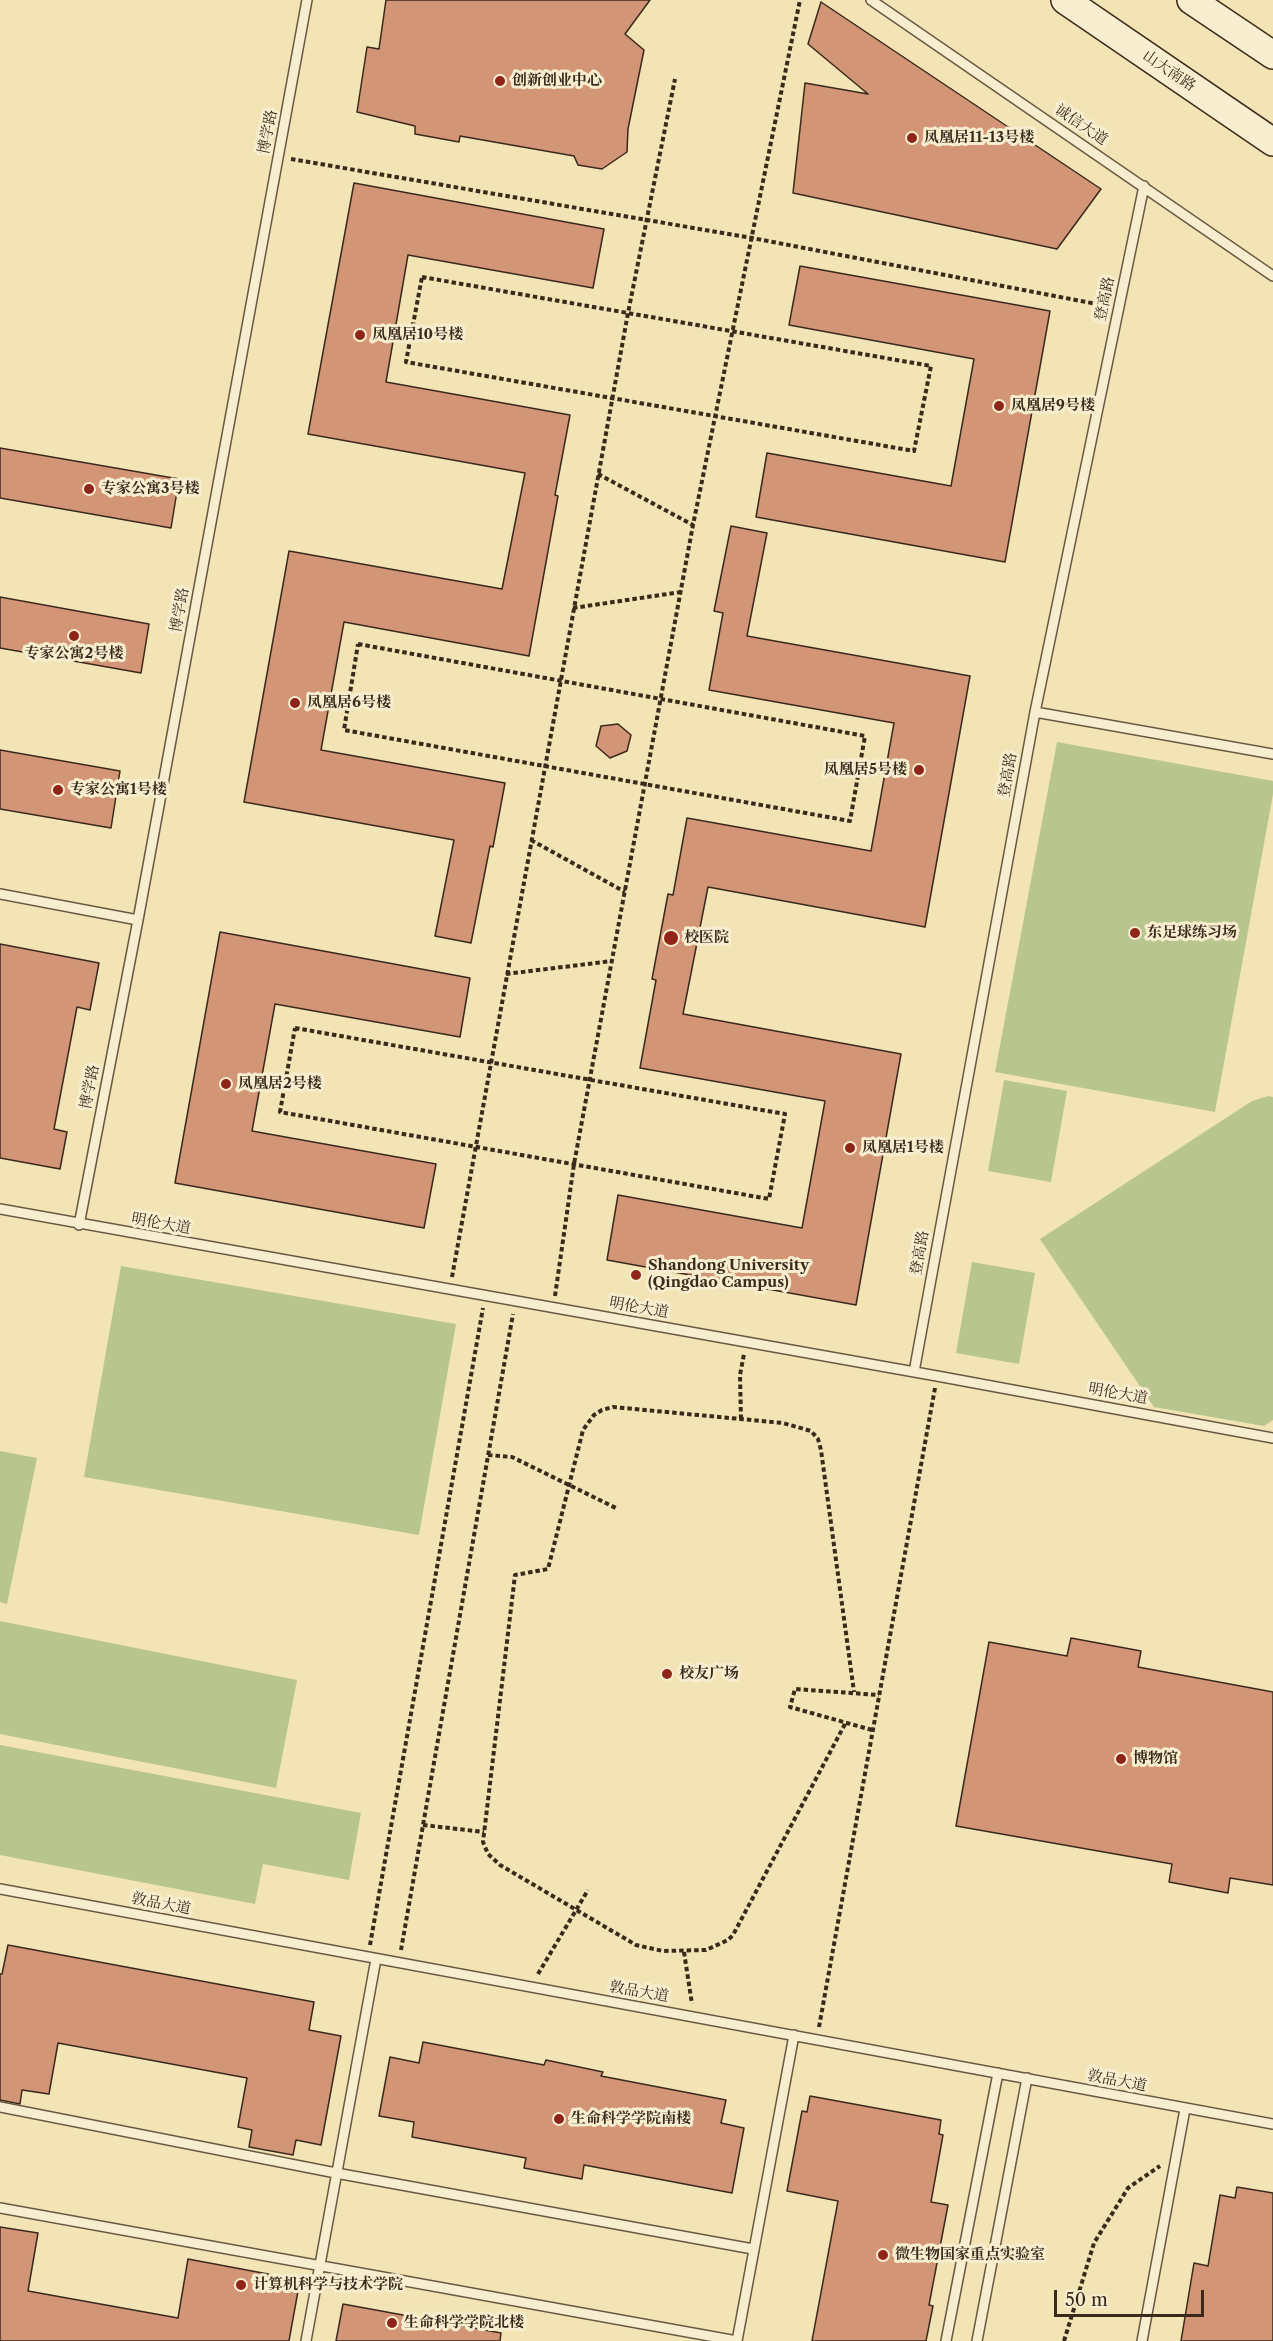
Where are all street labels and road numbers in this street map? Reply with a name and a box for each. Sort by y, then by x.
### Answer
street label: 山大南路 [1139,47,1199,95]
street label: 诚信大道 [1051,101,1111,149]
street label: 博学路 [255,108,281,156]
street label: 登高路 [1092,275,1118,323]
street label: 博学路 [167,586,193,634]
street label: 登高路 [995,751,1021,799]
street label: 博学路 [77,1063,103,1111]
street label: 明伦大道 [130,1210,192,1238]
street label: 登高路 [907,1229,933,1277]
street label: 明伦大道 [608,1294,670,1322]
street label: 明伦大道 [1087,1380,1149,1408]
street label: 敦品大道 [130,1889,192,1919]
street label: 敦品大道 [608,1978,670,2006]
street label: 敦品大道 [1086,2066,1148,2096]

